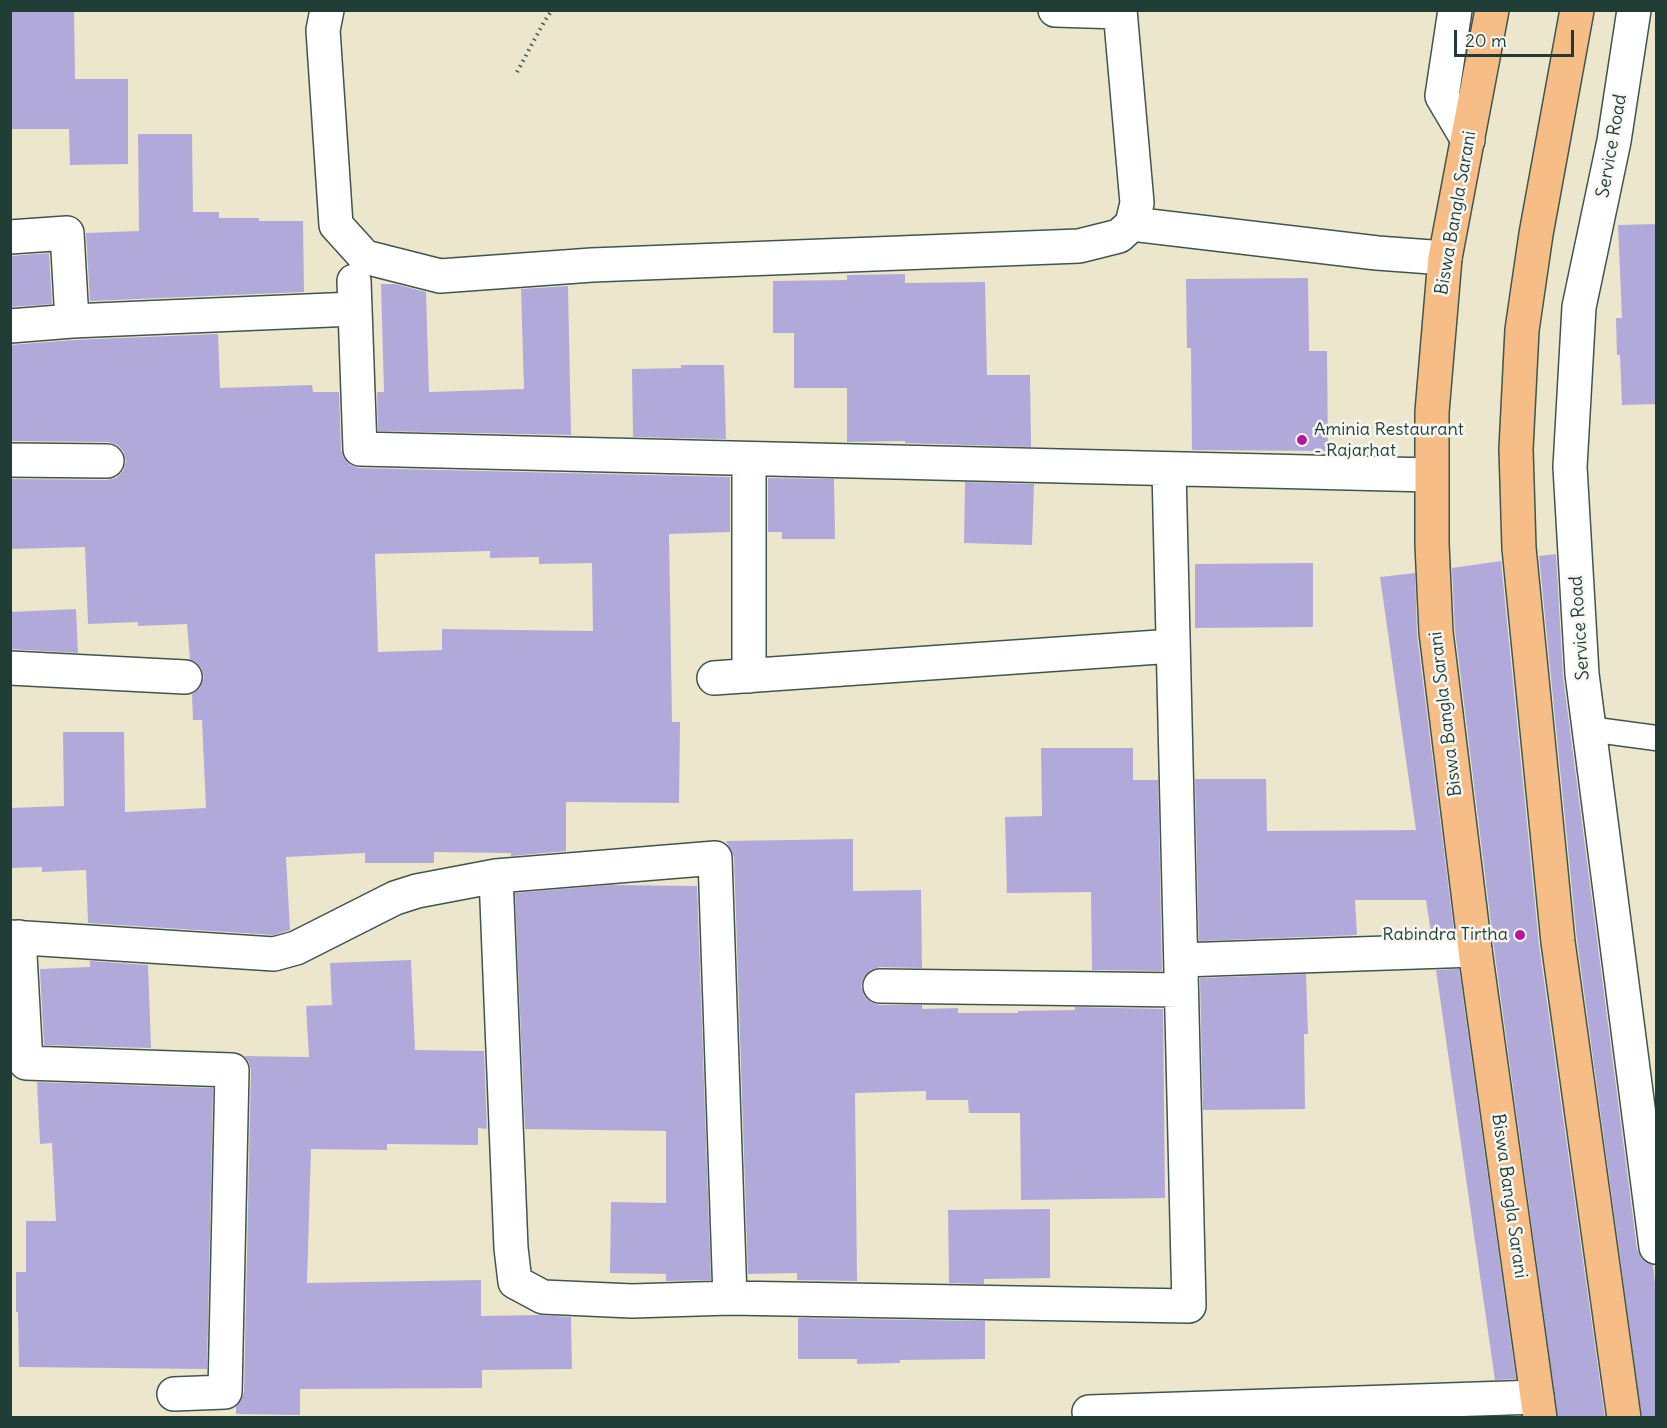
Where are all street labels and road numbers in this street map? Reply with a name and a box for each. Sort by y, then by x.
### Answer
street label: Service Road [1592,92,1632,200]
street label: Biswa Bangla Sarani [1431,129,1481,297]
street label: Service Road [1566,575,1594,681]
street label: Biswa Bangla Sarani [1425,630,1467,798]
street label: Biswa Bangla Sarani [1487,1112,1531,1280]

